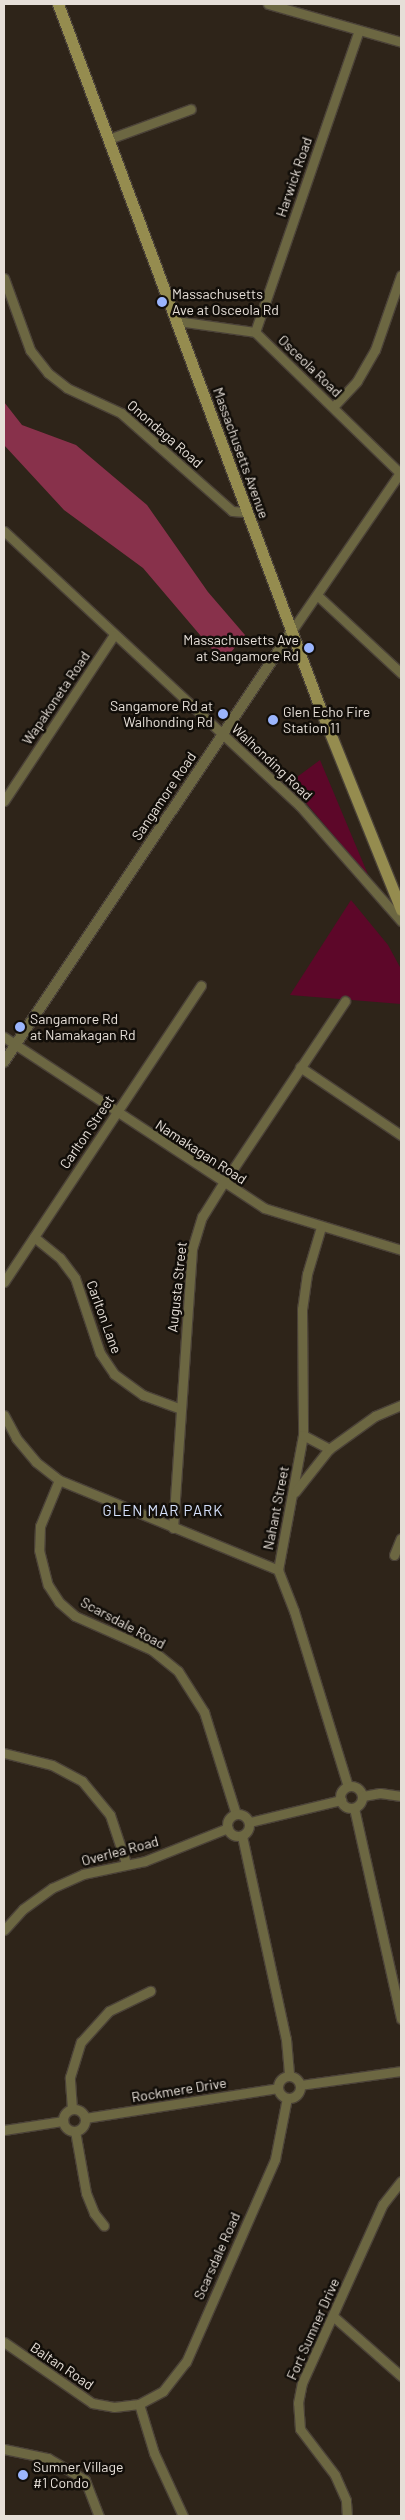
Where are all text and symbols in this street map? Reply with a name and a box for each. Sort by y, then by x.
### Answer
street label: Harwick Road [272,135,316,219]
place label: Massachusetts Ave at Osceola Rd [172,286,279,318]
marker: Massachusetts Ave at Osceola Rd [156,296,168,308]
street label: Osceola Road [275,332,345,400]
street label: Massachusetts Avenue [209,385,273,521]
street label: Onondaga Road [124,397,206,471]
place label: Massachusetts Ave at Sangamore Rd [183,632,299,664]
marker: Massachusetts Ave at Sangamore Rd [303,642,315,654]
street label: Wapakoneta Road [19,648,93,748]
place label: Sangamore Rd at Walhonding Rd [110,698,213,730]
place label: Glen Echo Fire Station 11 [283,704,370,736]
marker: Sangamore Rd at Walhonding Rd [217,708,229,720]
marker: Glen Echo Fire Station 11 [267,714,279,726]
street label: Walhonding Road [228,720,316,804]
street label: Sangamore Road [128,749,200,843]
place label: Sangamore Rd at Namakagan Rd [30,1011,136,1044]
marker: Sangamore Rd at Namakagan Rd [14,1021,26,1033]
street label: Carlton Street [56,1092,118,1172]
street label: Namakagan Road [152,1116,250,1188]
street label: Augusta Street [164,1241,190,1333]
street label: Carlton Lane [83,1278,125,1356]
street label: Nahant Street [260,1465,292,1551]
district label: GLEN MAR PARK [101,1502,225,1520]
street label: Scarsdale Road [78,1594,168,1652]
street label: Overlea Road [80,1833,160,1869]
street label: Rockmere Drive [130,2074,228,2106]
street label: Scarsdale Road [190,2210,244,2302]
street label: Fort Sumner Drive [283,2276,343,2382]
street label: Baltan Road [27,2339,97,2393]
place label: Sumner Village #1 Condo [33,2459,123,2492]
marker: Sumner Village #1 Condo [17,2469,29,2481]

